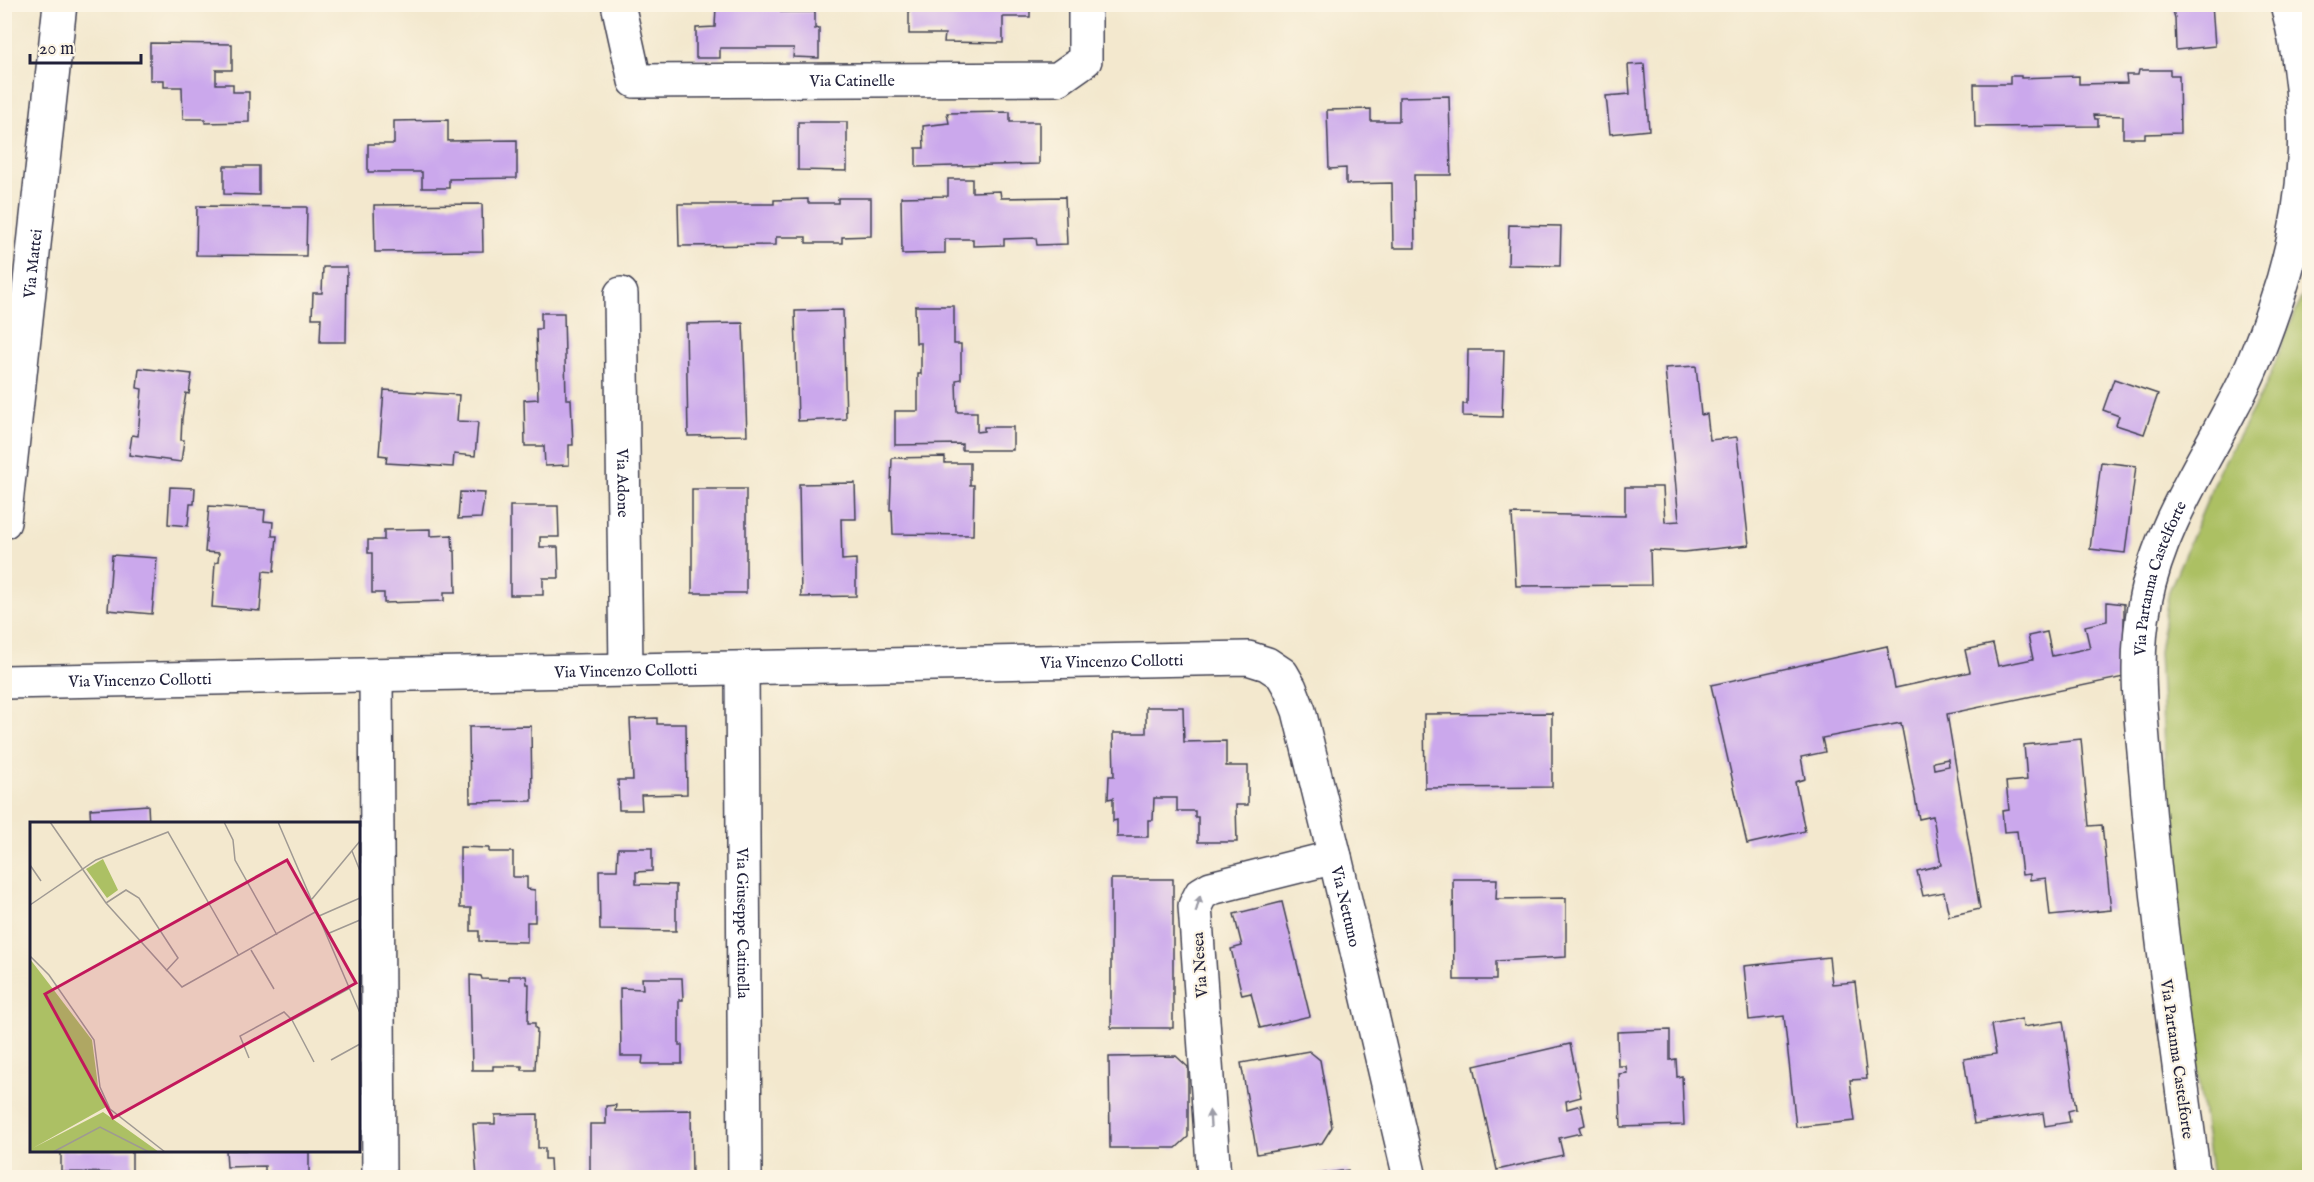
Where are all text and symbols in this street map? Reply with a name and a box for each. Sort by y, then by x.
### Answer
scale bar [30,27,141,65]
text: 20 m [39,38,74,61]
street label: Via Catinelle [808,72,895,92]
street label: Via Mattei [20,228,48,300]
street label: Via Adone [611,447,632,518]
street label: Via Partanna Castelforte [2131,498,2192,657]
street label: Via Vincenzo Collotti [1039,651,1184,674]
street label: Via Vincenzo Collotti [553,661,698,683]
street label: Via Vincenzo Collotti [67,670,212,693]
inset map [30,822,360,1152]
street label: Via Giuseppe Catinella [731,846,752,999]
street label: Via Nettuno [1325,863,1364,950]
one-way arrow [1194,895,1203,913]
street label: Via Nesea [1189,931,1213,999]
street label: Via Partanna Castelforte [2155,977,2197,1140]
one-way arrow [1205,1110,1215,1129]

